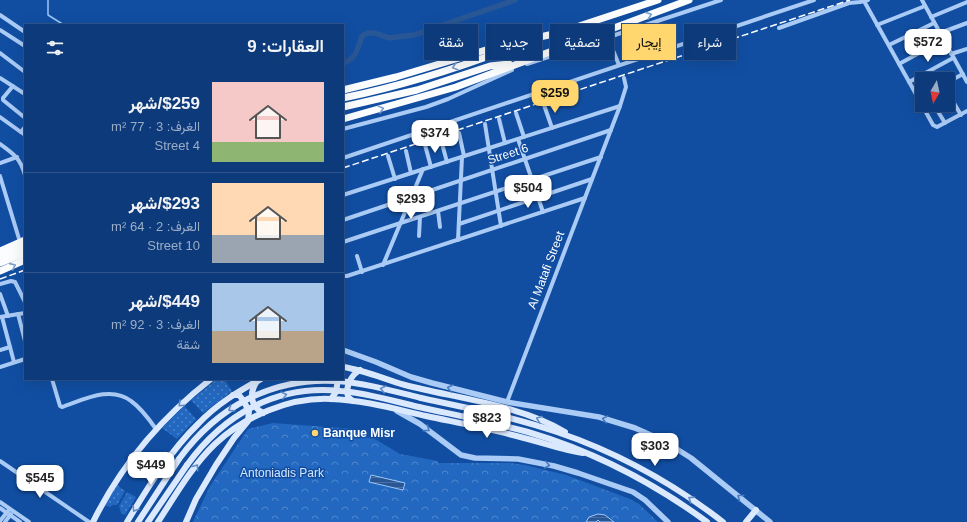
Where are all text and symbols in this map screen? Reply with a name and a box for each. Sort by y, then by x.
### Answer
one-way arrow [645,11,652,19]
chip: شقة [424,24,478,60]
chip: جديد [486,24,542,60]
chip: تصفية [550,24,614,60]
chip: إيجار [622,24,676,60]
chip: شراء [684,24,736,60]
pin: $572 [904,29,952,63]
text: $572 [914,34,942,49]
icon: filters [44,37,66,59]
text: العقارات: 9 [247,37,324,56]
one-way arrow [452,62,459,71]
north arrow [915,72,955,112]
map controls [915,72,955,112]
pin: $259 [531,80,579,114]
text: $259 [541,85,569,100]
text: $259/شهر [129,94,200,113]
icon: home [244,98,292,146]
one-way arrow [377,105,384,113]
text: الغرف: 3 · 77 m² [111,119,200,134]
pin: $374 [411,120,459,154]
text: $374 [421,125,449,140]
text: Street 4 [154,138,200,153]
street label: Street 6 [486,141,530,167]
pin: $504 [504,175,552,209]
text: $504 [514,180,542,195]
pin: $293 [387,186,435,220]
text: $293 [397,191,425,206]
text: $293/شهر [129,194,200,213]
icon: home [244,199,292,247]
text: الغرف: 2 · 64 m² [111,219,200,234]
street label: Al Matafi Street [525,229,567,311]
text: Street 10 [147,238,200,253]
one-way arrow [8,263,16,271]
text: $449/شهر [129,292,200,311]
icon: home [244,299,292,347]
text: الغرف: 3 · 92 m² [111,317,200,332]
text: شقة [177,337,200,352]
one-way arrow [447,384,454,393]
one-way arrow [380,385,386,393]
one-way arrow [281,391,288,400]
one-way arrow [178,400,186,407]
one-way arrow [228,404,235,411]
pin: $823 [463,405,511,439]
text: $823 [473,410,501,425]
one-way arrow [602,415,608,423]
one-way arrow [536,416,543,424]
one-way arrow [422,424,429,431]
place label: Banque Misr [323,426,395,440]
marker: Banque Misr [310,428,320,438]
pin: $303 [631,433,679,467]
text: $303 [641,438,669,453]
pin: $449 [127,452,175,486]
text: $449 [137,457,165,472]
one-way arrow [544,460,550,468]
one-way arrow [191,464,198,471]
pin: $545 [16,465,64,499]
park label: Antoniadis Park [240,466,325,480]
text: $545 [26,470,54,485]
one-way arrow [738,495,745,502]
one-way arrow [688,497,695,504]
one-way arrow [133,504,140,511]

